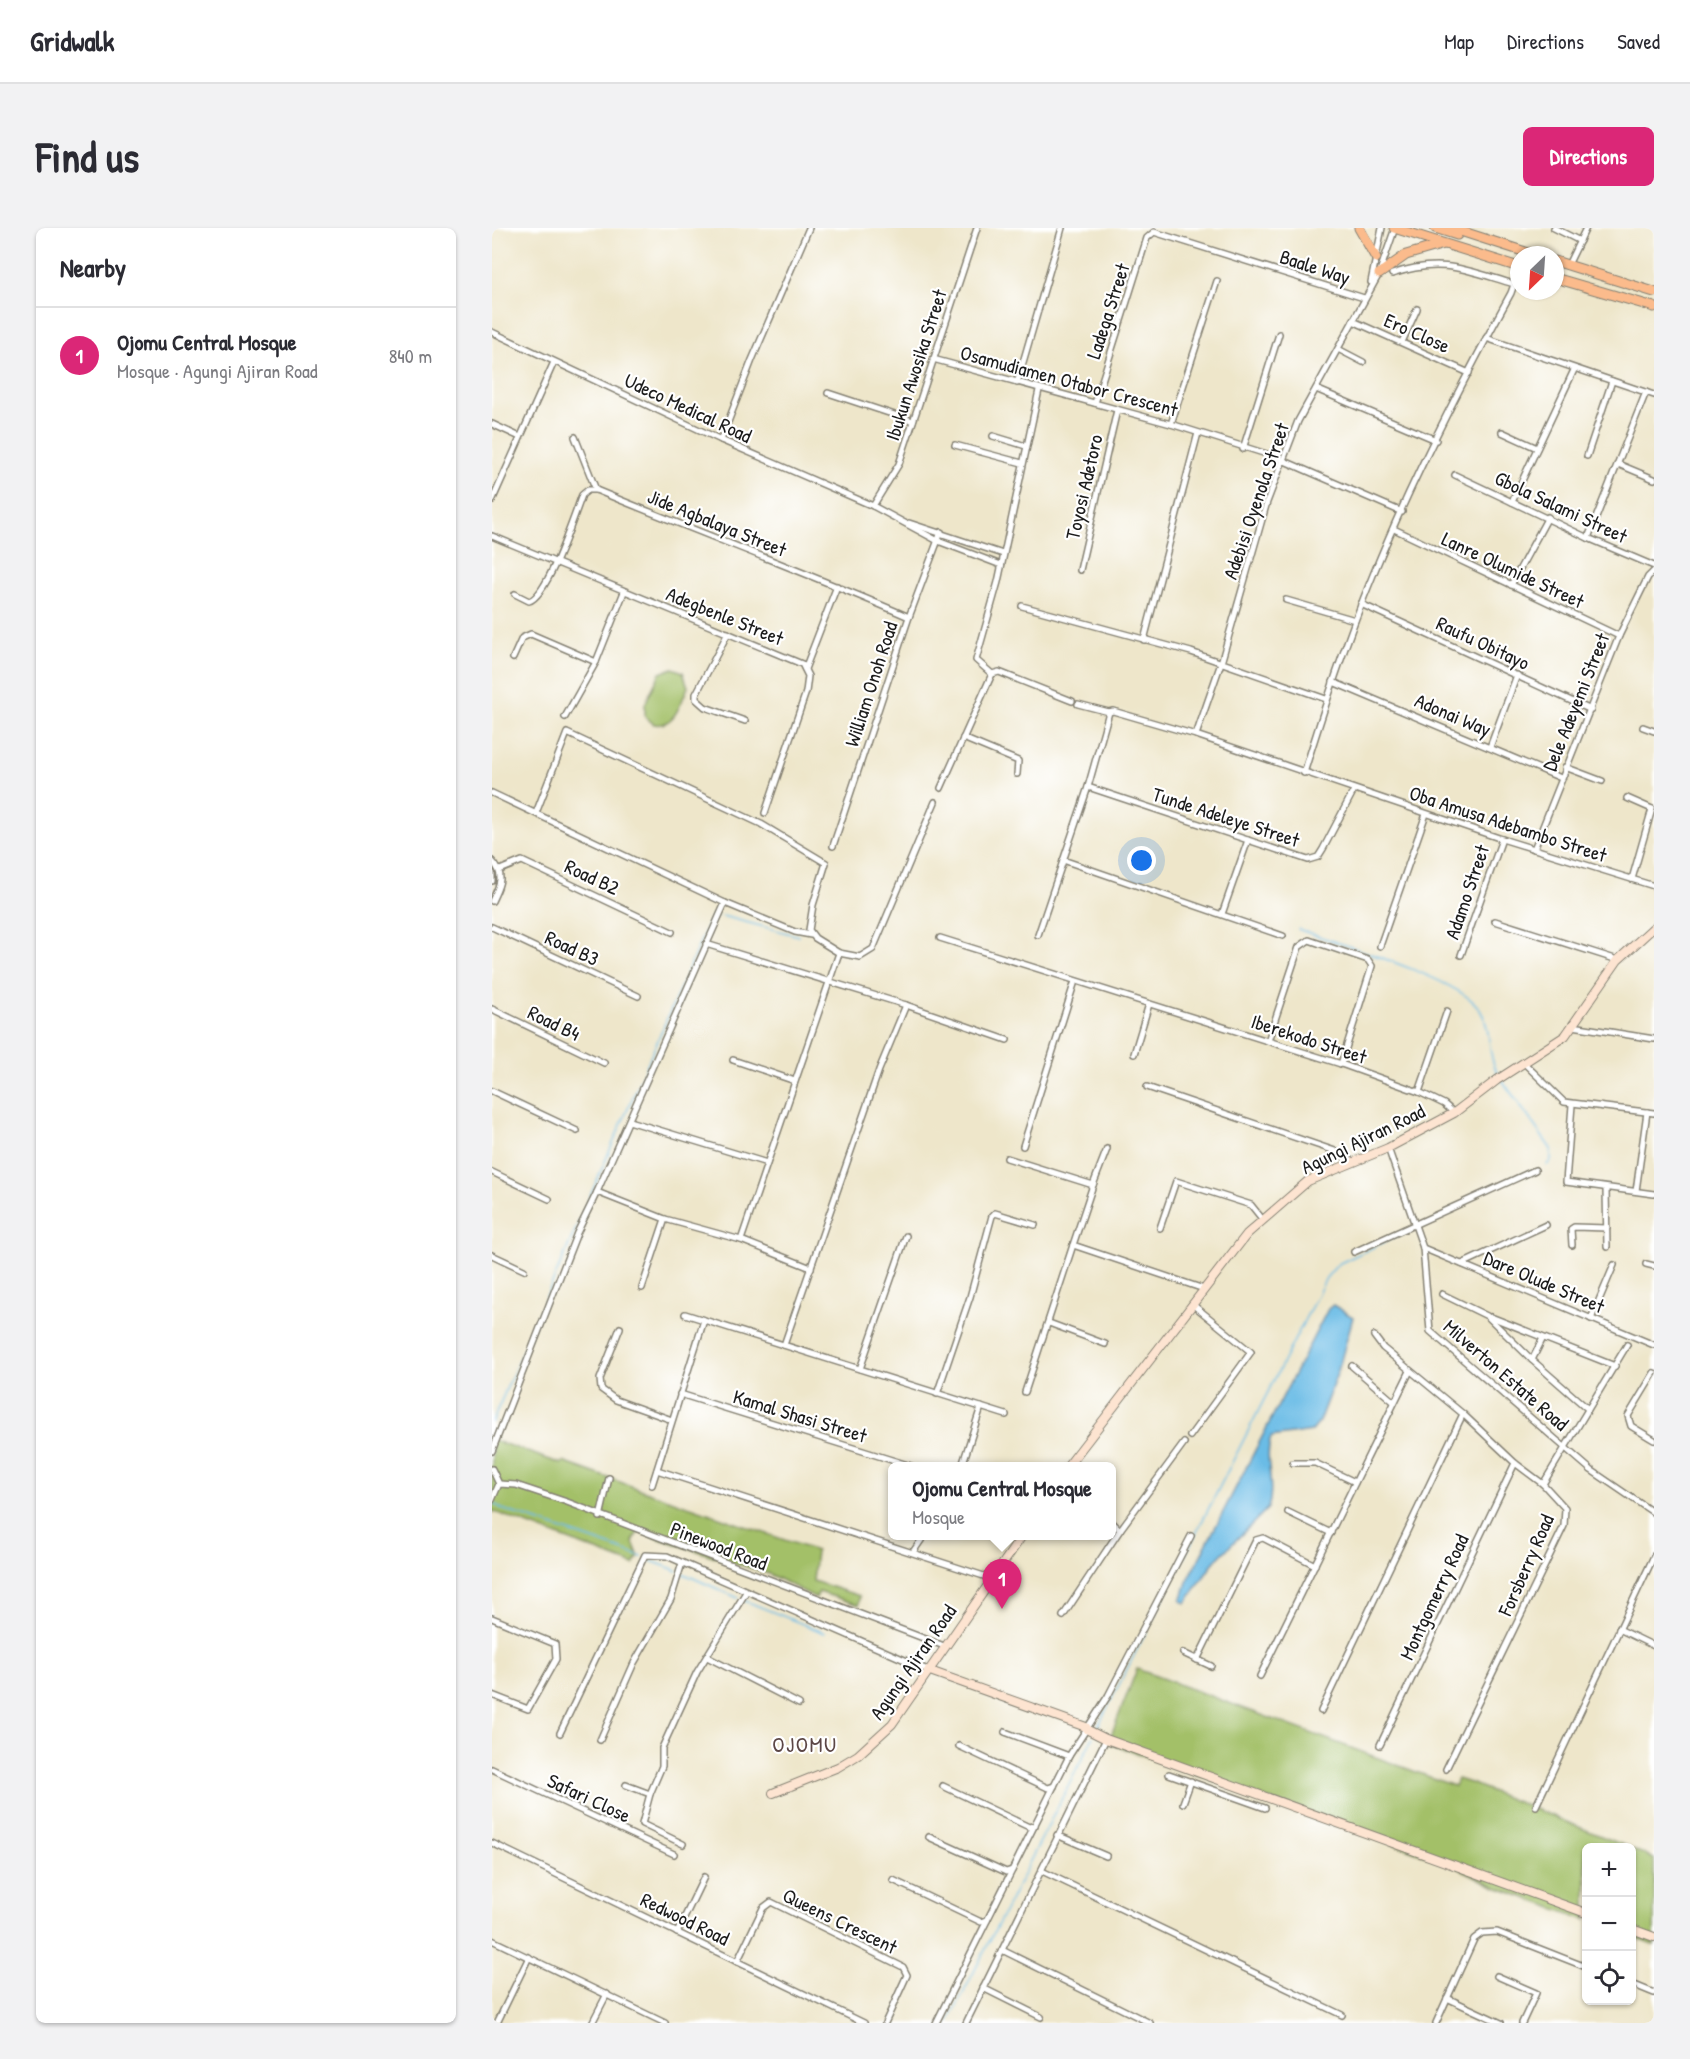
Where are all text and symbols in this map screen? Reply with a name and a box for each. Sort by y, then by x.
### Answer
text: Gridwalk [30,22,114,60]
text: Map [1444,27,1474,56]
text: Directions [1507,27,1584,56]
text: Saved [1617,27,1660,56]
button: Directions [1523,127,1654,186]
text: Find us [36,128,139,185]
street label: Baale Way [1277,243,1354,291]
north arrow [1510,246,1564,300]
text: Nearby [60,250,126,285]
street label: Ladega Street [1079,259,1136,362]
street label: Ibukun Awosika Street [878,285,953,444]
street label: Ero Close [1380,306,1454,359]
text: Ojomu Central Mosque [117,327,297,357]
street label: Osamudiamen Otabor Crescent [957,338,1182,423]
text: 1 [76,342,83,369]
text: 840 m [389,342,432,369]
text: Mosque · Agungi Ajiran Road [117,357,318,384]
street label: Udeco Medical Road [620,366,756,449]
street label: Adebisi Oyenola Street [1216,418,1295,583]
street label: Toyosi Adetoro [1058,432,1109,542]
street label: Gbola Salami Street [1491,464,1633,549]
street label: Jide Agbalaya Street [644,482,792,563]
street label: Lanre Olumide Street [1438,525,1590,615]
street label: Adegbenle Street [663,580,789,652]
street label: Raufu Obitayo [1432,609,1534,676]
street label: William Onoh Road [838,618,904,750]
street label: Dele Adeyemi Street [1536,628,1616,775]
street label: Adonai Way [1411,686,1495,743]
street label: Oba Amusa Adebambo Street [1406,779,1611,869]
street label: Tunde Adeleye Street [1149,780,1304,853]
street label: Adamo Street [1438,840,1496,943]
your location [1127,846,1156,875]
street label: Road B2 [561,852,624,901]
street label: Road B3 [541,923,604,972]
street label: Road B4 [524,998,585,1047]
street label: Iberekodo Street [1248,1007,1371,1070]
street label: Agungi Ajiran Road [1296,1097,1429,1180]
street label: Dare Olude Street [1480,1244,1610,1320]
street label: Milverton Estate Road [1438,1313,1575,1437]
street label: Kamal Shasi Street [730,1382,871,1449]
popup [888,1462,1116,1540]
text: Ojomu Central Mosque [912,1473,1092,1503]
text: Mosque [912,1503,965,1530]
street label: Forsberry Road [1491,1510,1560,1621]
street label: Pinewood Road [667,1515,772,1576]
street label: Montgomerry Road [1393,1529,1475,1664]
pin: 1 [982,1560,1022,1609]
street label: Agungi Ajiran Road [863,1599,962,1725]
district label: OJOMU [772,1729,838,1759]
street label: Safari Close [543,1767,635,1829]
map controls [1582,1843,1636,2005]
button: + [1582,1843,1636,1897]
street label: Queens Crescent [778,1881,903,1960]
street label: Redwood Road [636,1886,734,1952]
button: − [1582,1897,1636,1951]
button: locate [1582,1951,1636,2005]

